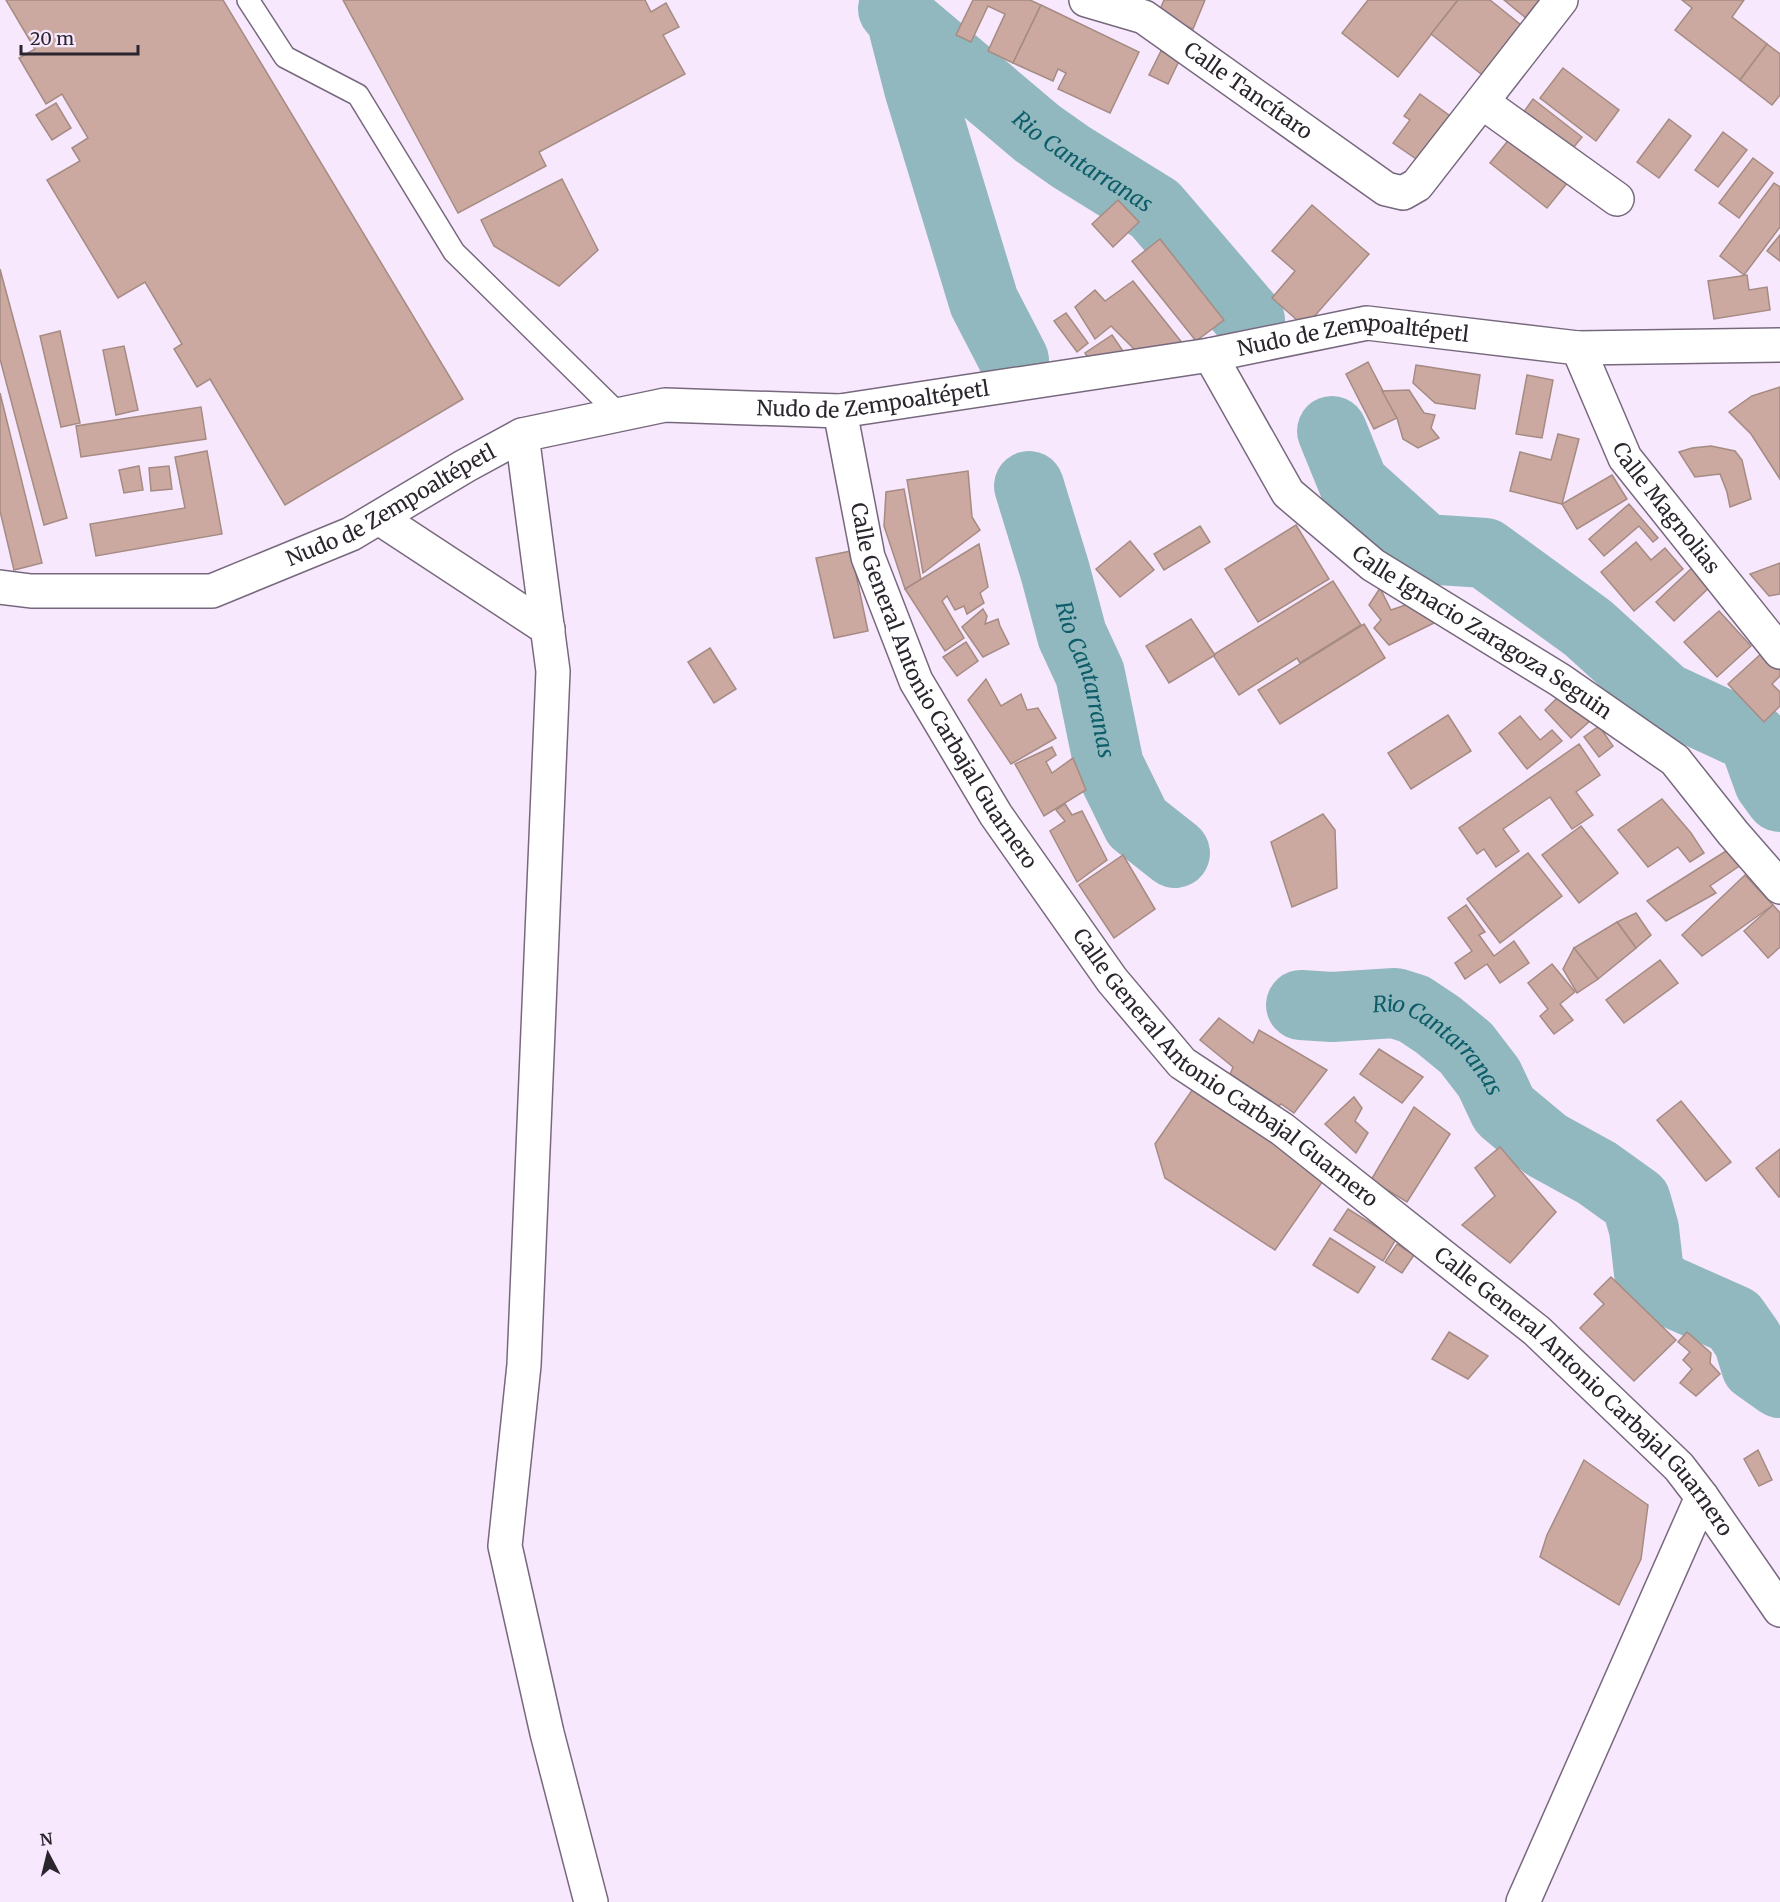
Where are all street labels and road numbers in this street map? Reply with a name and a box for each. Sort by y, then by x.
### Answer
street label: Calle Tancítaro [1179,36,1318,145]
street label: Nudo de Zempoaltépetl [1235,309,1471,362]
street label: Nudo de Zempoaltépetl [756,375,992,424]
street label: Nudo de Zempoaltépetl [282,438,501,572]
street label: Calle Magnolias [1607,438,1726,579]
street label: Calle General Antonio Carbajal Guarnero [845,500,1044,874]
street label: Calle Ignacio Zaragoza Seguin [1347,539,1617,725]
street label: Calle General Antonio Carbajal Guarnero [1067,923,1384,1213]
street label: Calle General Antonio Carbajal Guarnero [1429,1241,1739,1541]

